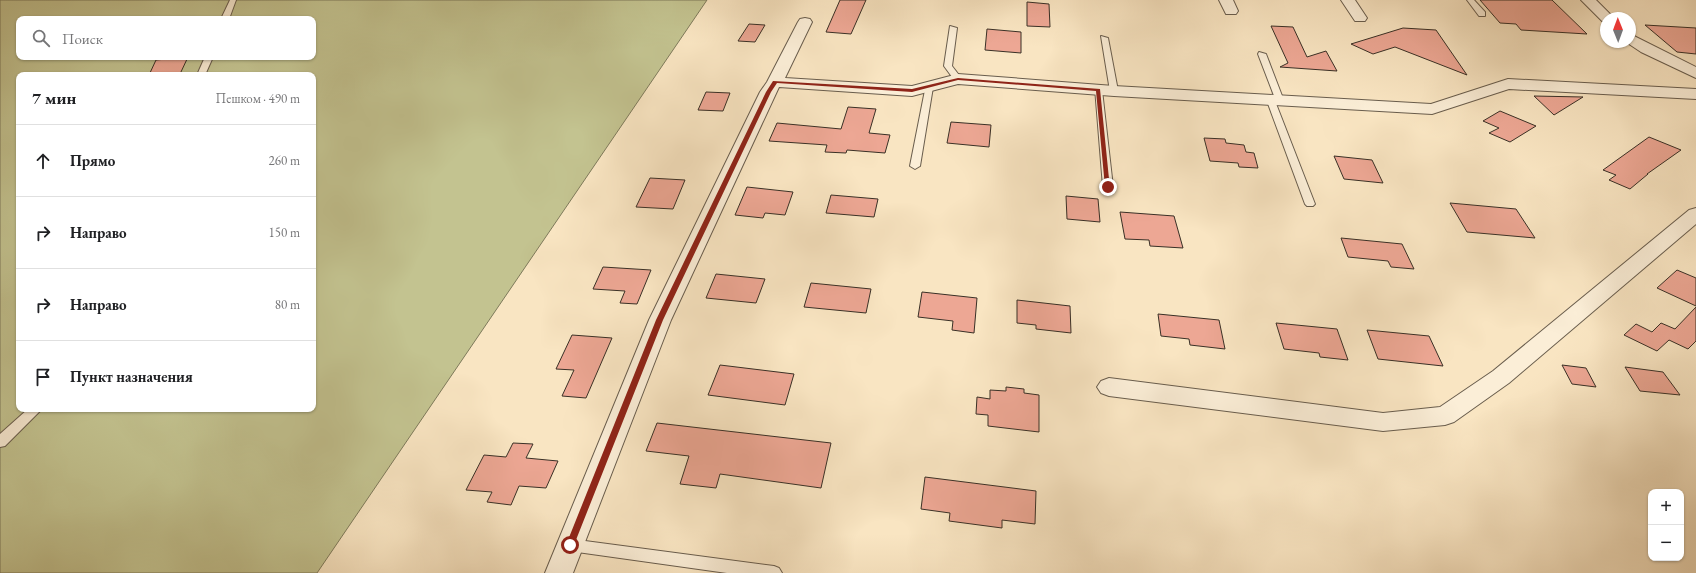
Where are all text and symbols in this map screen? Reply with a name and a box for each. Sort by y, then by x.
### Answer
north arrow [1600,12,1636,48]
search box [16,16,316,60]
icon: search [30,27,52,49]
text: Поиск [62,29,103,48]
text: 7 мин [32,87,76,109]
text: Пешком · 490 m [216,90,300,107]
icon: ahead [32,150,54,172]
text: Прямо [70,151,115,170]
text: 260 m [269,152,300,169]
route end [1099,178,1117,196]
icon: right [32,222,54,244]
text: Направо [70,223,127,242]
text: 150 m [269,224,300,241]
icon: right [32,294,54,316]
text: Направо [70,295,127,314]
text: 80 m [275,296,300,313]
icon: arrive [32,366,54,388]
text: Пункт назначения [70,367,193,386]
map controls [1648,489,1684,561]
button: + [1648,489,1684,525]
button: − [1648,525,1684,561]
route start [561,536,579,554]

